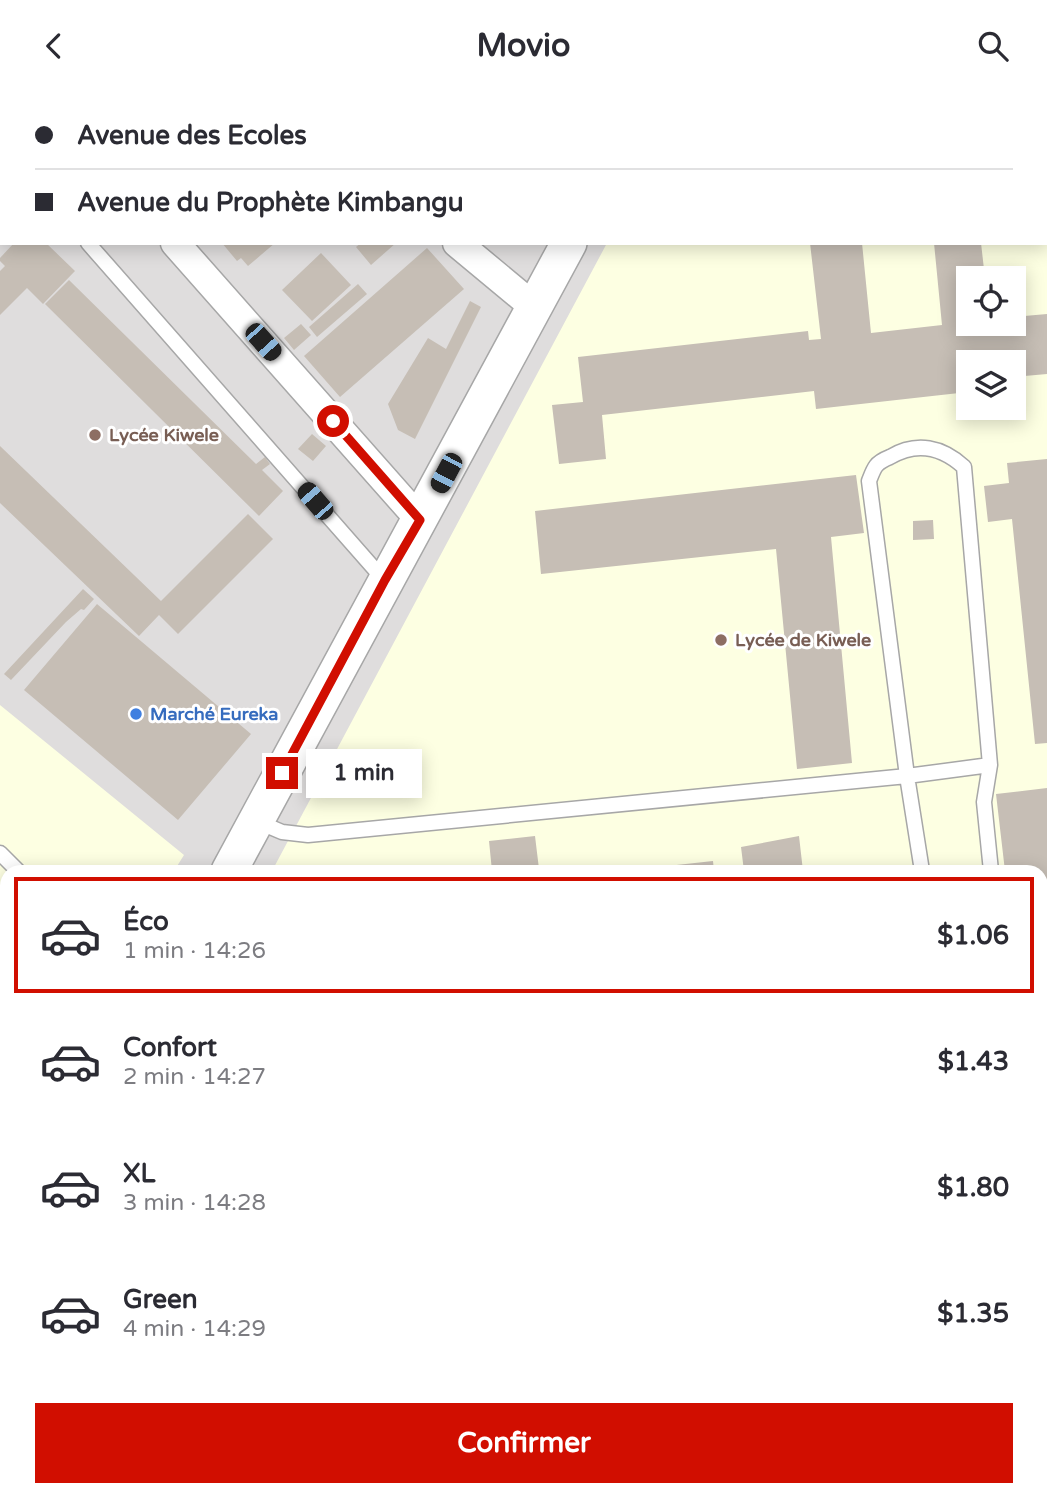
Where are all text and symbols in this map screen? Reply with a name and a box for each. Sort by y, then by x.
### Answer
icon: back [35,27,73,65]
text: Movio [476,27,571,65]
icon: search [974,27,1012,65]
text: Avenue des Ecoles [77,120,307,151]
text: Avenue du Prophète Kimbangu [77,187,464,218]
map controls [956,266,1026,420]
button: locate [956,266,1026,336]
car [242,319,285,365]
button: layers [956,350,1026,420]
route start [317,405,349,437]
place label: Lycée Kiwele [109,424,219,446]
marker: Lycée Kiwele [87,427,103,443]
car [427,450,466,496]
car [294,478,337,524]
place label: Lycée de Kiwele [735,629,871,651]
marker: Lycée de Kiwele [713,632,729,648]
place label: Marché Eureka [150,703,278,725]
marker: Marché Eureka [128,706,144,722]
callout: 1 min [306,749,422,797]
route end [266,757,298,789]
text: 1 min [333,759,395,787]
icon: car [39,904,102,967]
text: Éco [123,906,169,937]
text: $1.06 [937,920,1009,951]
text: 1 min · 14:26 [123,937,266,965]
icon: car [39,1030,102,1093]
text: Confort [123,1032,217,1063]
text: $1.43 [938,1046,1009,1077]
text: 2 min · 14:27 [123,1063,266,1091]
icon: car [39,1156,102,1219]
text: XL [123,1158,155,1189]
text: $1.80 [937,1172,1009,1203]
text: 3 min · 14:28 [123,1189,266,1217]
icon: car [39,1282,102,1345]
text: Green [123,1284,198,1315]
text: $1.35 [937,1298,1009,1329]
text: 4 min · 14:29 [123,1315,266,1343]
button: Confirmer [35,1403,1013,1483]

